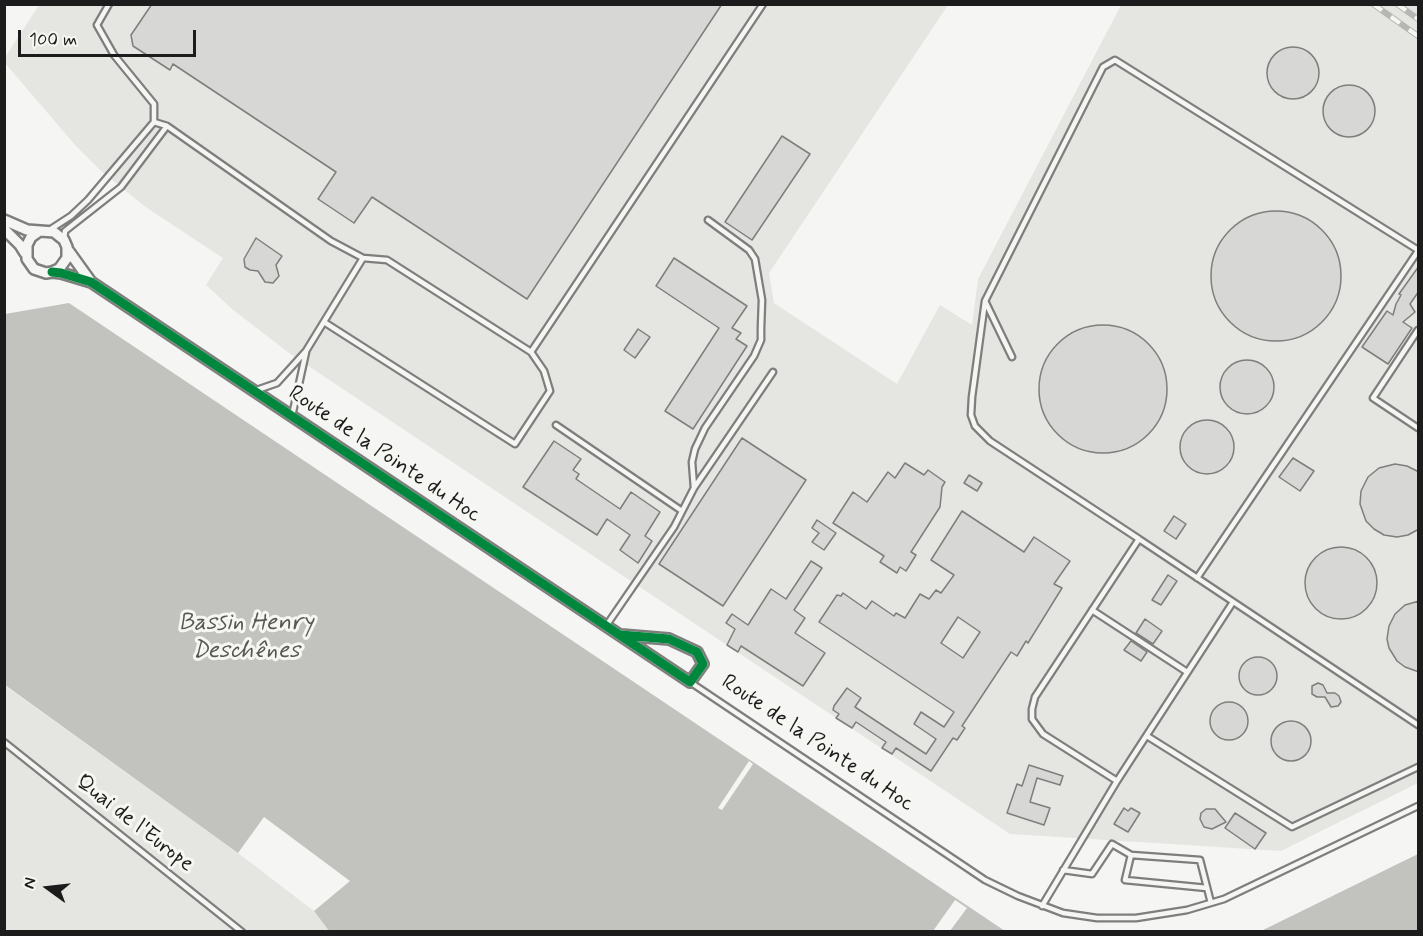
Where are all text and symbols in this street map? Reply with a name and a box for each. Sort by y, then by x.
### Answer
scale bar [21,18,200,56]
text: 100 m [29,28,77,52]
street label: Route de la Pointe du Hoc [283,381,485,529]
water label: Bassin Henry Deschênes [179,610,313,666]
street label: Route de la Pointe du Hoc [716,670,918,818]
street label: Quai de l'Europe [70,770,198,878]
north arrow [18,858,78,918]
text: N [19,875,42,891]

